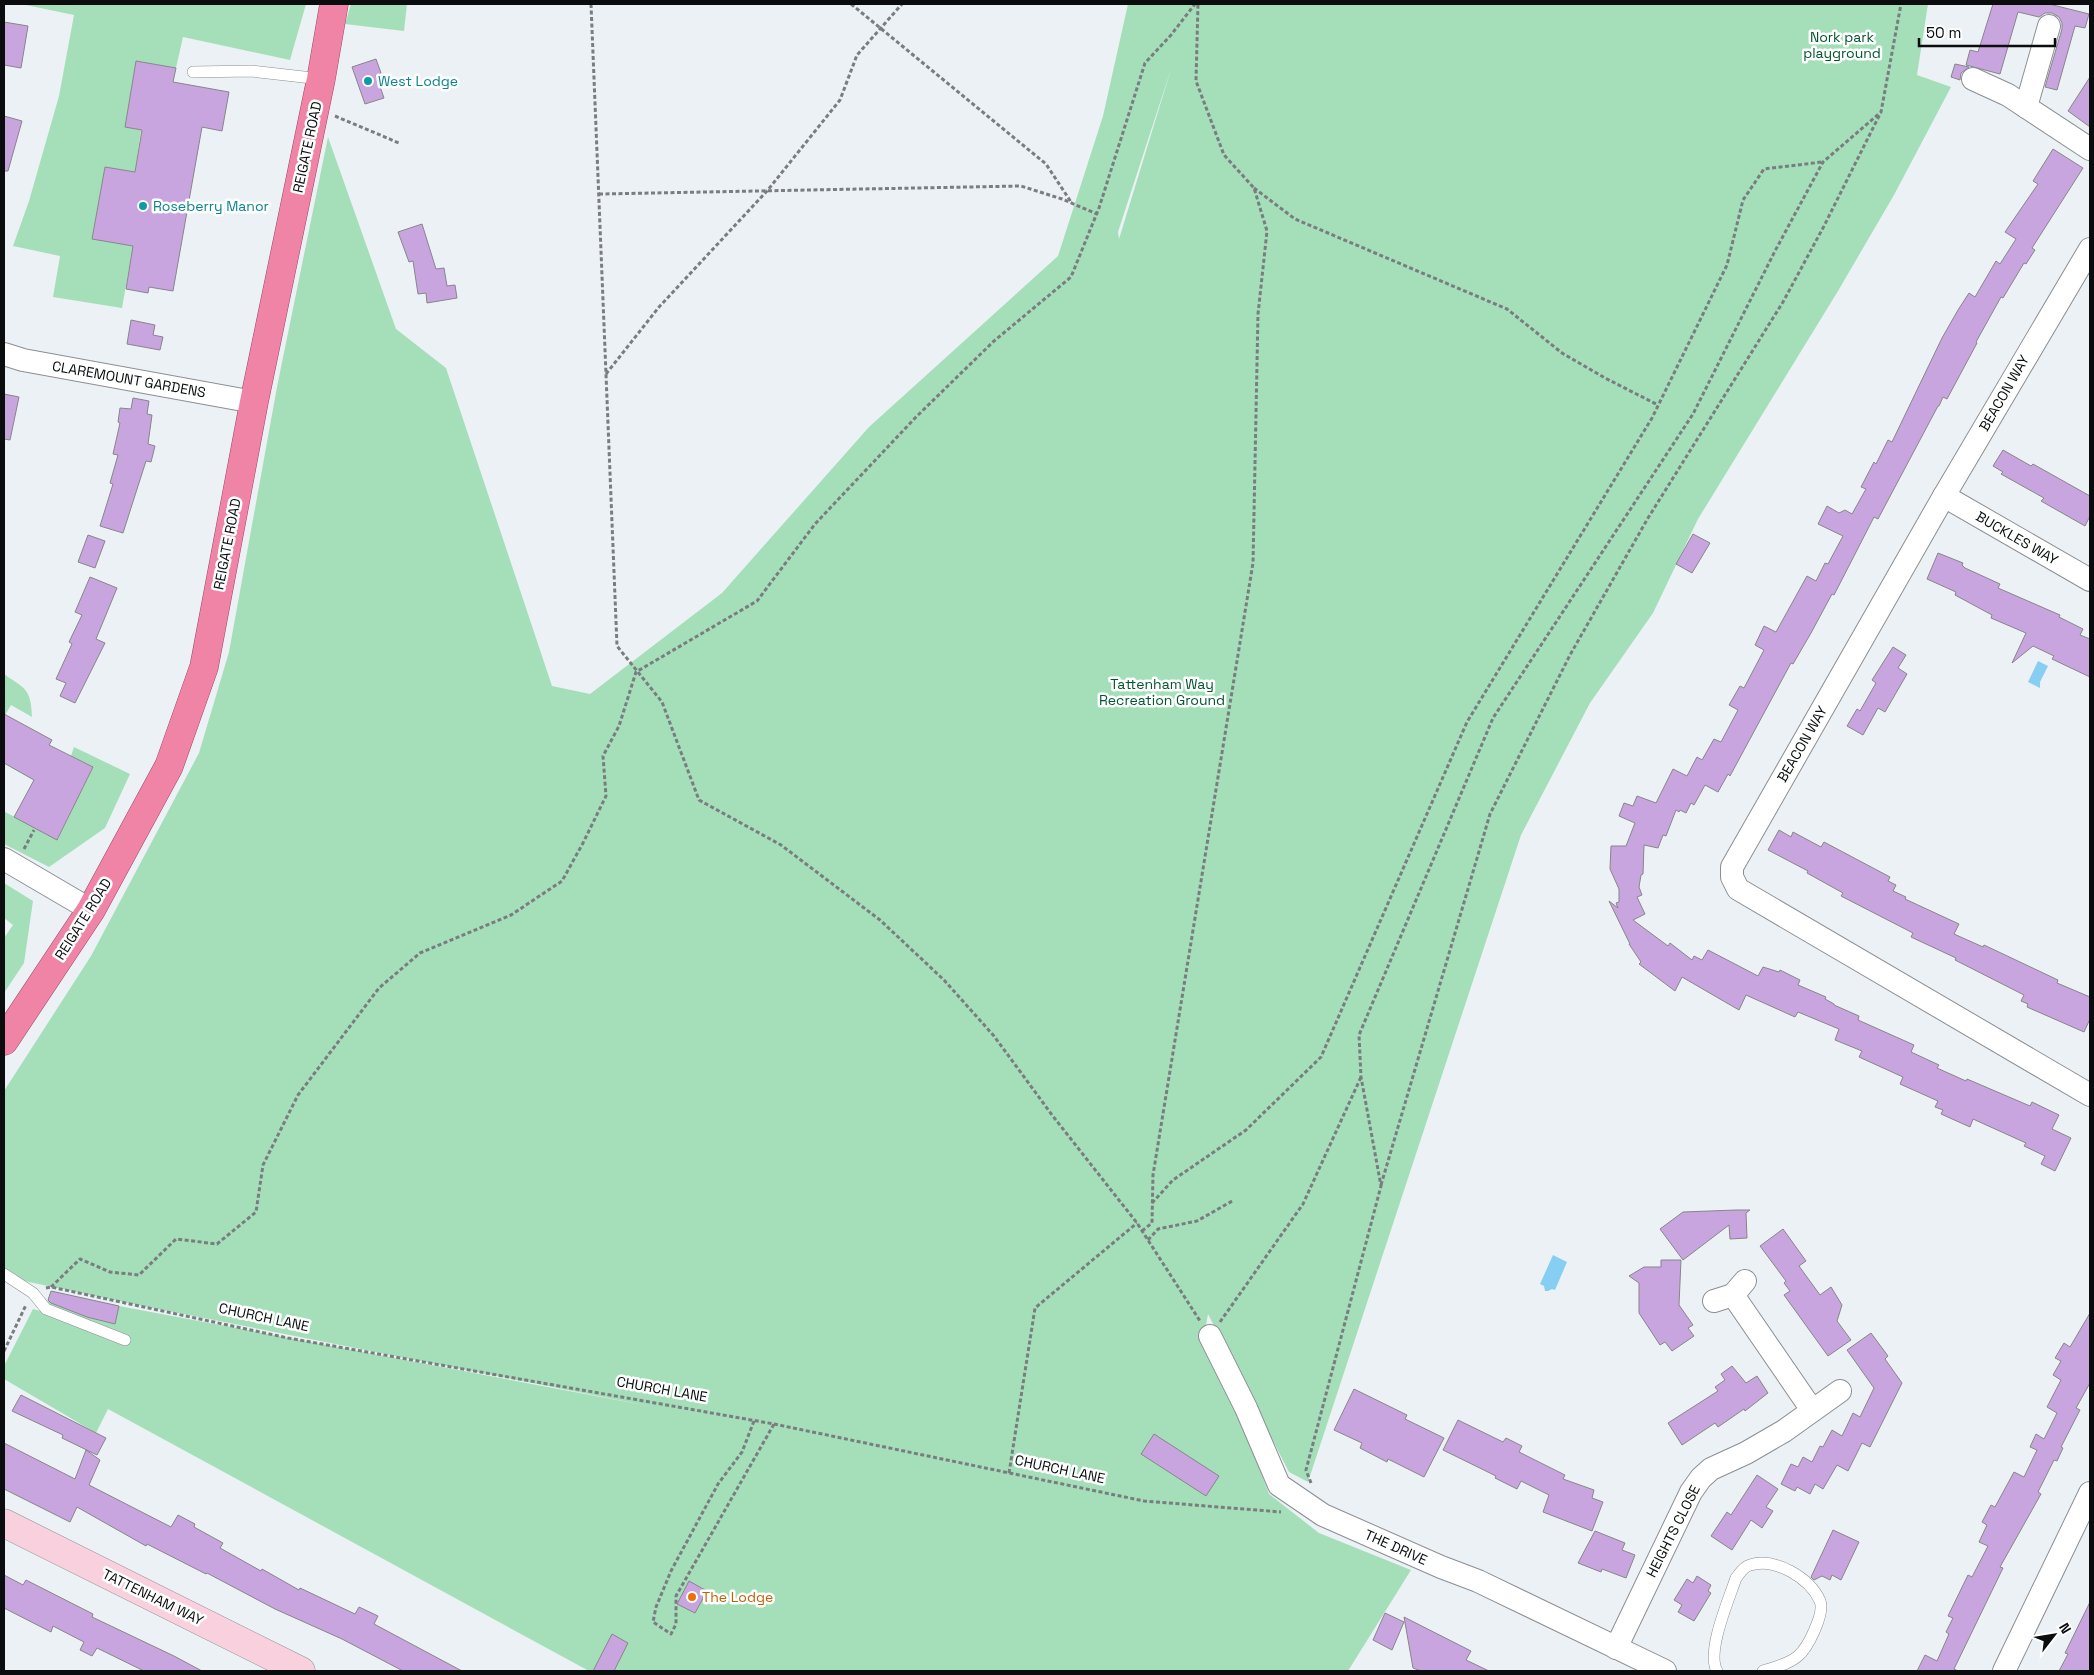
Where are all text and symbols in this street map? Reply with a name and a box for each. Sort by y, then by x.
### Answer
scale bar [1919,15,2055,47]
text: 50 m [1926,23,1961,42]
park label: Nork park playground [1803,28,1881,62]
place label: West Lodge [378,72,458,90]
marker: West Lodge [362,75,374,87]
street label: REIGATE ROAD [289,100,325,194]
place label: Roseberry Manor [153,197,269,215]
marker: Roseberry Manor [137,200,149,212]
street label: BEACON WAY [1975,351,2033,434]
street label: CLAREMOUNT GARDENS [51,357,207,401]
street label: REIGATE ROAD [209,497,245,591]
street label: BUCKLES WAY [1973,507,2062,569]
park label: Tattenham Way Recreation Ground [1099,675,1225,709]
street label: BEACON WAY [1773,702,1831,785]
street label: REIGATE ROAD [51,875,115,963]
street label: CHURCH LANE [217,1299,311,1335]
street label: CHURCH LANE [615,1372,709,1406]
street label: CHURCH LANE [1013,1451,1107,1487]
street label: HEIGHTS CLOSE [1642,1482,1704,1580]
street label: THE DRIVE [1362,1525,1430,1569]
street label: TATTENHAM WAY [99,1565,207,1629]
place label: The Lodge [702,1588,773,1606]
marker: The Lodge [686,1591,698,1603]
north arrow [2029,1610,2079,1660]
text: N [2055,1620,2075,1637]

